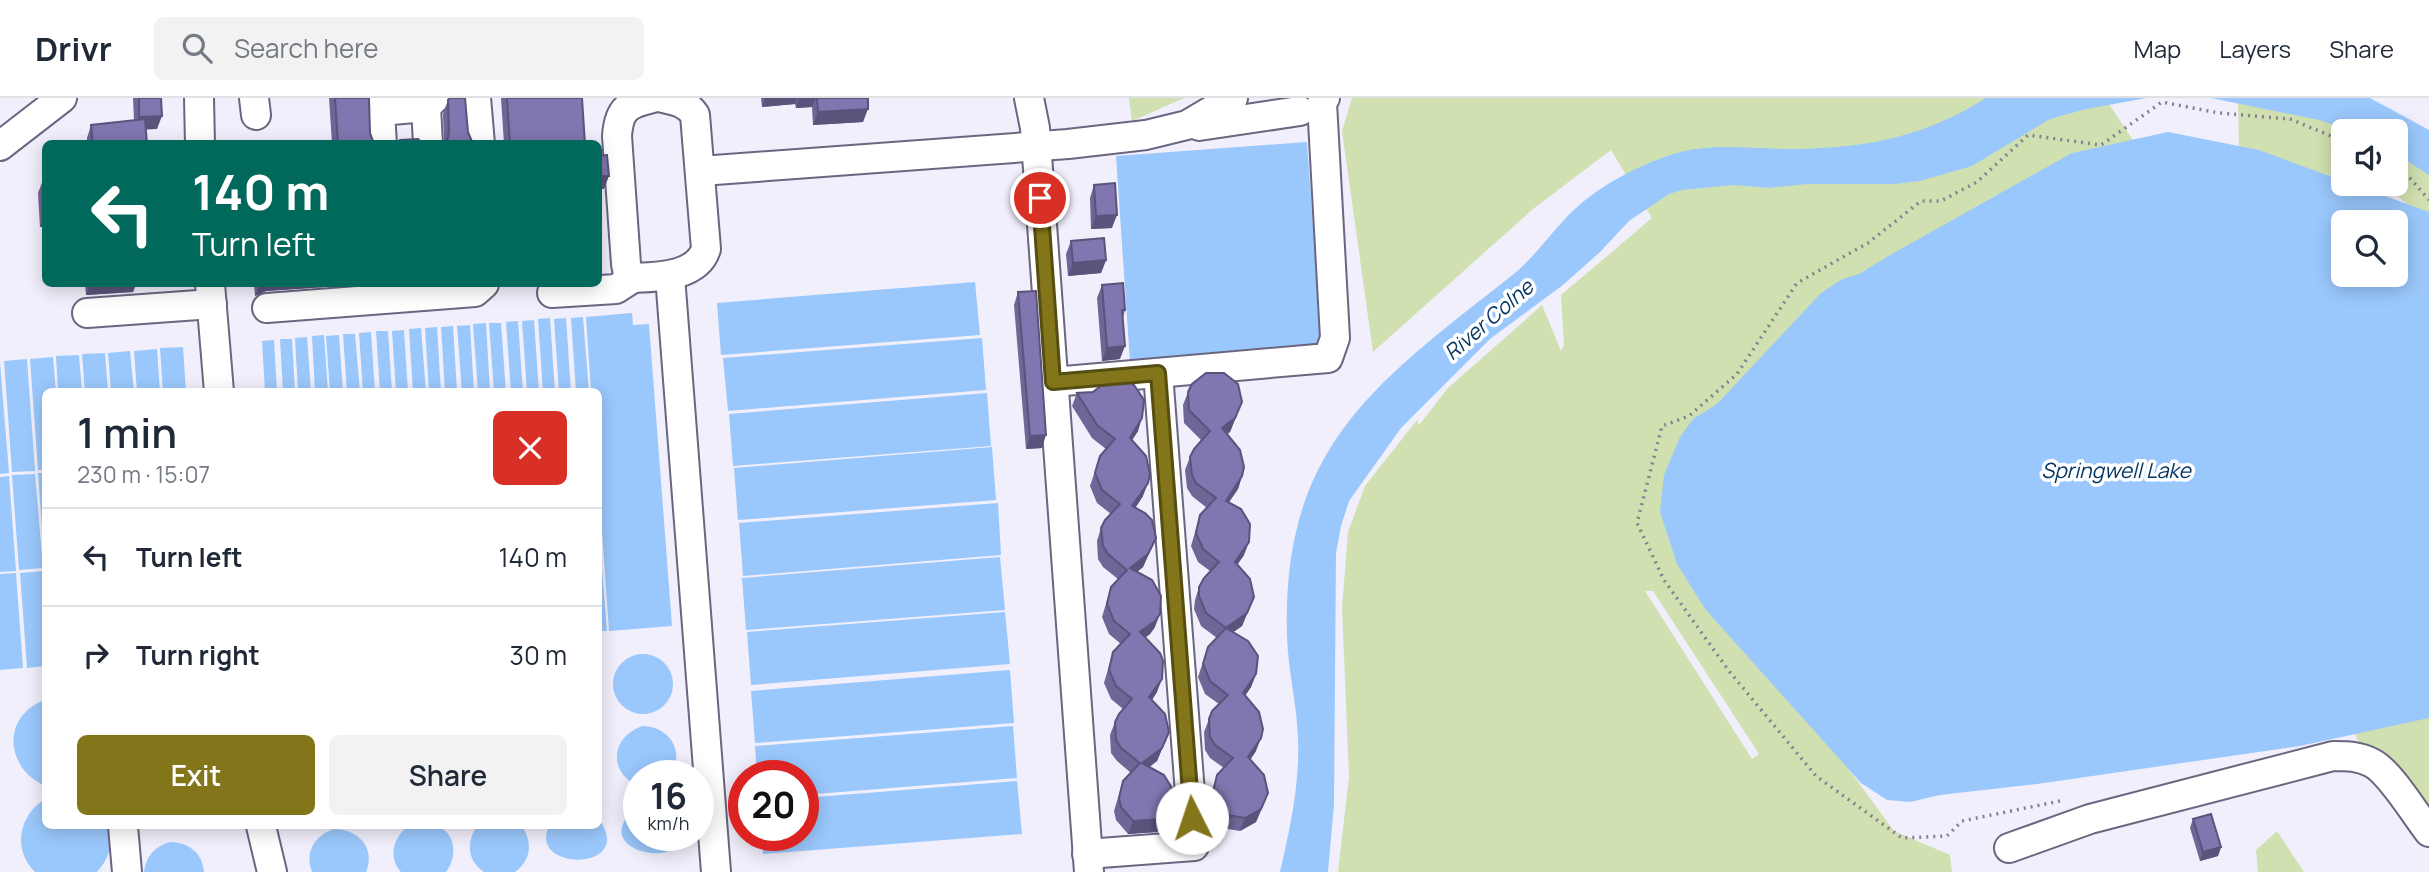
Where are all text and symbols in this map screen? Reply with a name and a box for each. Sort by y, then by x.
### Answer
search box [154,17,644,80]
text: Drivr [35,26,112,71]
icon: search [178,29,216,67]
text: Search here [234,30,378,66]
text: Map [2134,32,2181,65]
text: Layers [2219,32,2291,65]
text: Share [2329,32,2394,65]
map controls [2331,119,2408,287]
button: sound [2331,119,2408,196]
text: 140 m [192,158,329,225]
icon: left [77,168,168,259]
pin [1010,168,1070,228]
icon: arrive [1021,179,1059,217]
button: search [2331,210,2408,287]
text: Turn left [192,222,316,266]
water label: River Colne [1438,272,1540,366]
text: 1 min [77,403,177,461]
button: close [493,411,567,485]
water label: Springwell Lake [2041,456,2193,484]
text: 230 m · 15:07 [77,458,210,490]
icon: left [77,538,115,576]
text: Turn left [136,539,243,575]
text: 140 m [498,539,567,575]
icon: right [77,636,115,674]
text: Turn right [136,637,260,673]
text: 30 m [510,637,567,673]
button: Exit [77,735,315,815]
button: Share [329,735,567,815]
speed limit sign: 20 [728,760,819,851]
text: 16 [650,772,687,820]
position arrow [1155,781,1229,855]
text: km/h [648,811,689,835]

